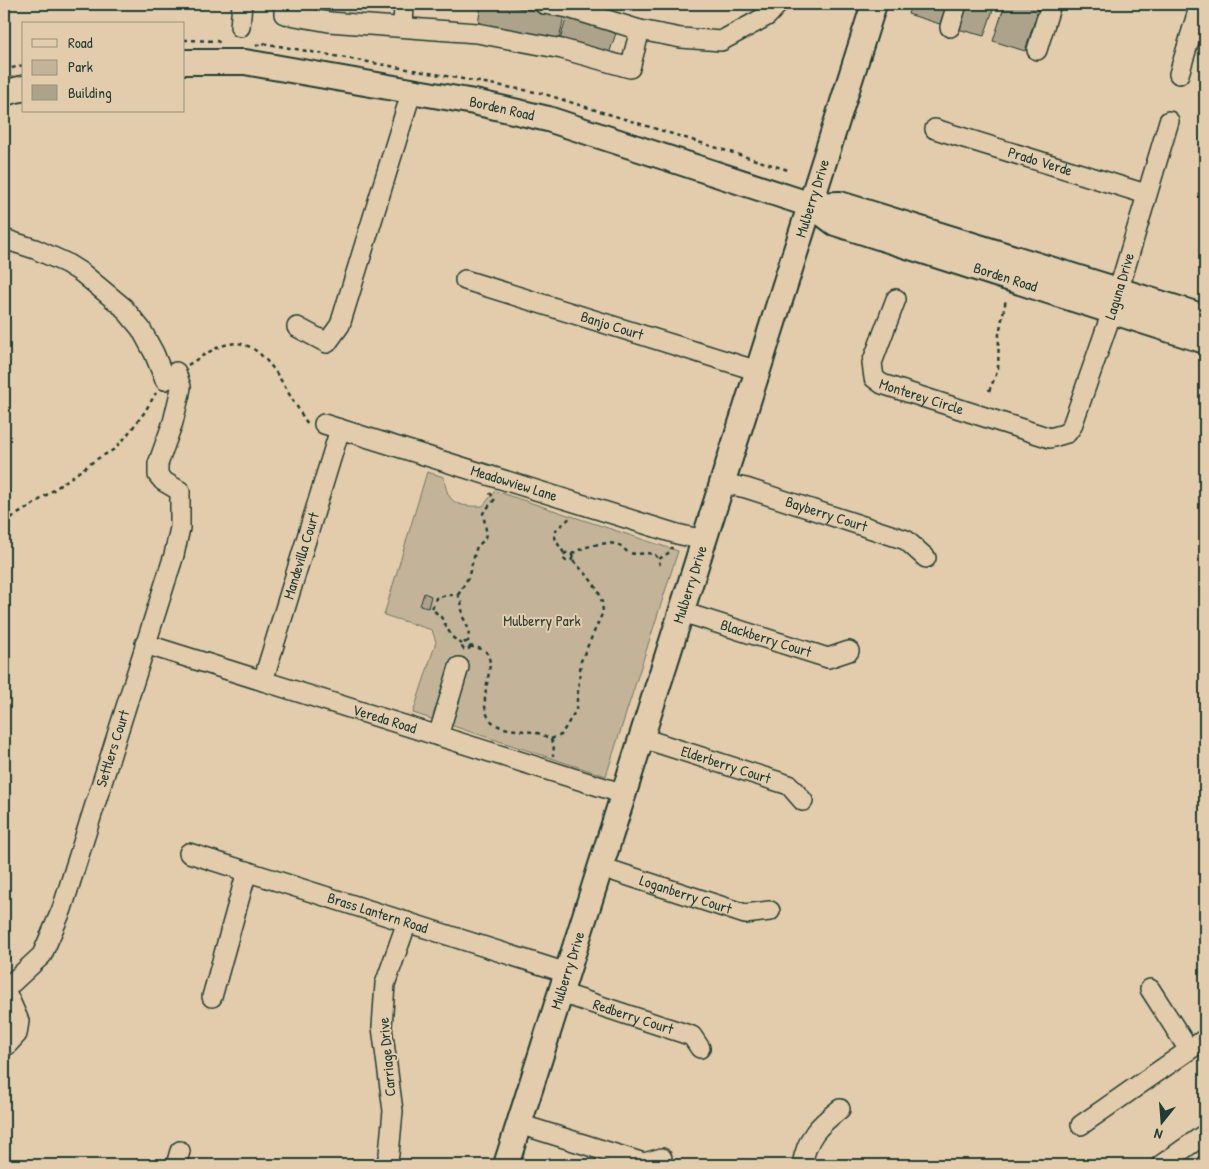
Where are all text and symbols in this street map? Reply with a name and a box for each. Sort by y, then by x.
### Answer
legend [22,22,185,112]
text: Road [68,32,93,53]
text: Park [68,56,93,77]
text: Building [68,82,112,103]
street label: Borden Road [468,90,537,126]
street label: Prado Verde [1006,141,1075,181]
street label: Mulberry Drive [790,157,834,240]
street label: Laguna Drive [1099,250,1139,322]
street label: Borden Road [971,257,1040,297]
street label: Banjo Court [578,306,647,345]
street label: Monterey Circle [877,373,967,420]
street label: Meadowview Lane [468,459,560,506]
street label: Bayberry Court [783,491,871,537]
street label: Mandevilla Court [278,509,324,602]
street label: Mulberry Drive [667,543,712,626]
park label: Mulberry Park [503,610,581,631]
street label: Blackberry Court [718,614,815,662]
street label: Vereda Road [350,699,419,738]
street label: Settlers Court [90,706,135,789]
street label: Elderberry Court [678,740,774,789]
street label: Loganberry Court [637,869,735,919]
street label: Brass Lantern Road [325,887,431,938]
street label: Mulberry Drive [545,929,589,1012]
street label: Redberry Court [590,993,677,1039]
street label: Carriage Drive [373,1017,400,1097]
north arrow [1136,1096,1186,1146]
text: N [1151,1125,1164,1145]

